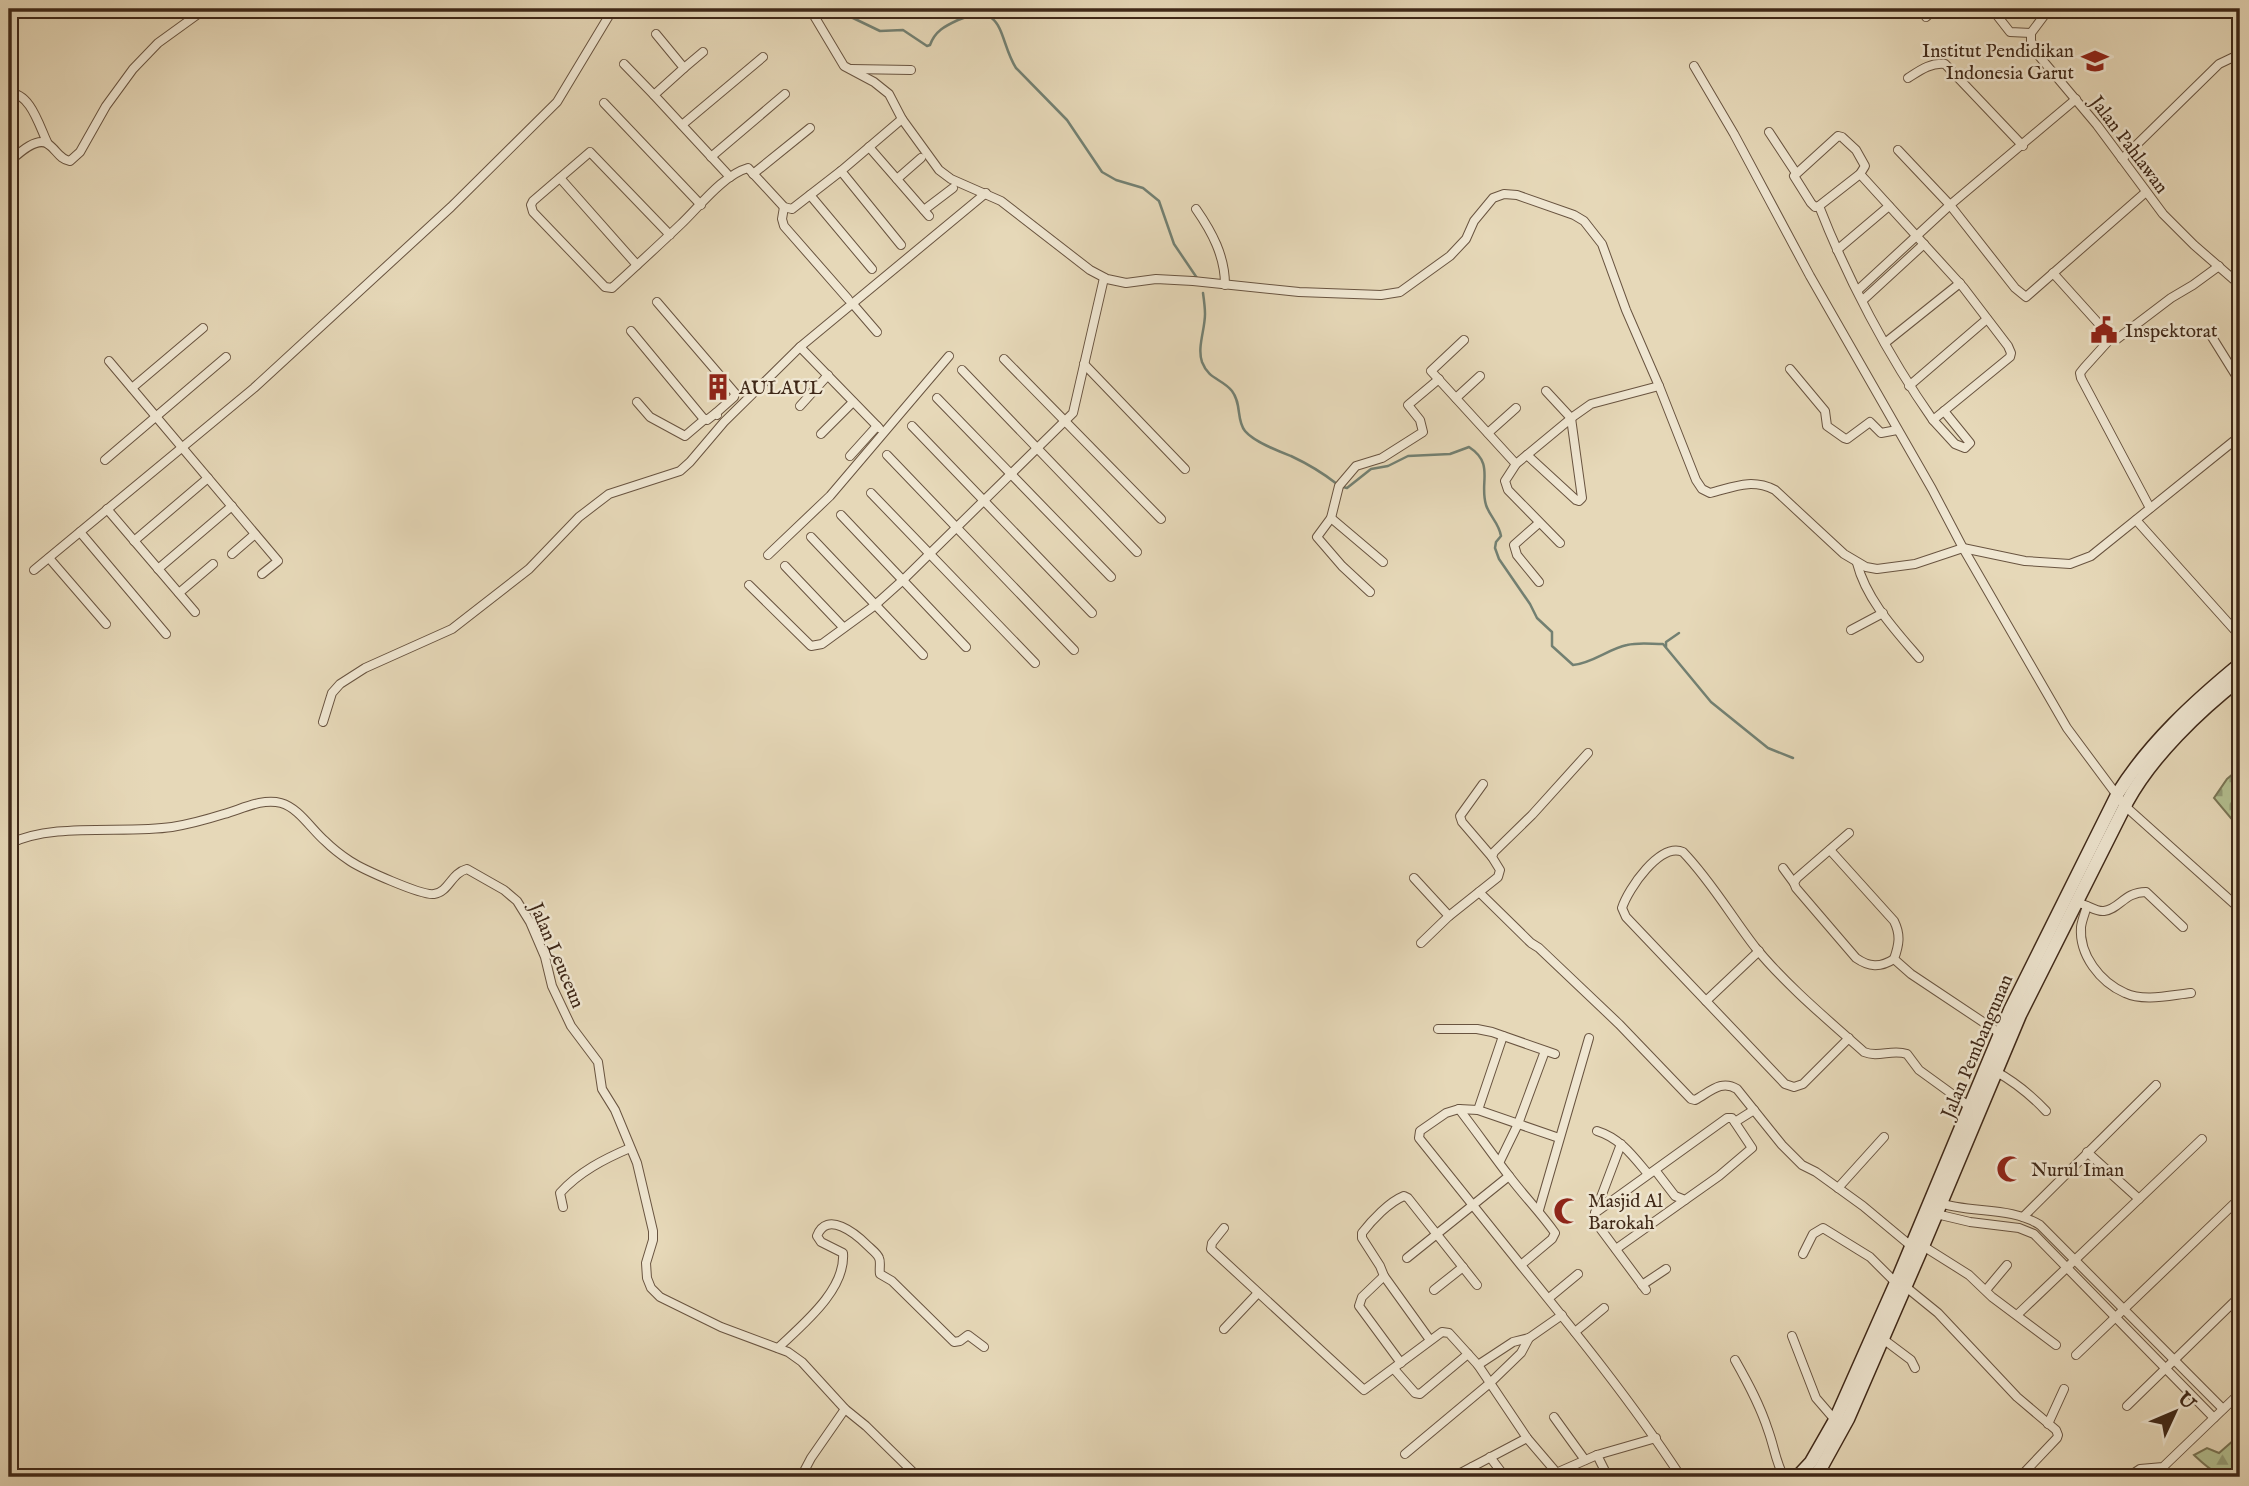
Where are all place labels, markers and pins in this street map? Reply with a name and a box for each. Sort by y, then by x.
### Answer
place label: Institut Pendidikan Indonesia Garut [1922,40,2074,86]
school or university icon: Institut Pendidikan Indonesia Garut [2080,46,2110,76]
public building icon: Inspektorat [2089,315,2119,345]
place label: Inspektorat [2125,320,2218,344]
building icon: AULAUL [703,372,733,402]
place label: AULAUL [738,377,823,401]
mosque icon: Nurul Iman [1995,1154,2025,1184]
place label: Nurul Iman [2031,1159,2124,1183]
place label: Masjid Al Barokah [1588,1190,1663,1236]
mosque icon: Masjid Al Barokah [1552,1196,1582,1226]

